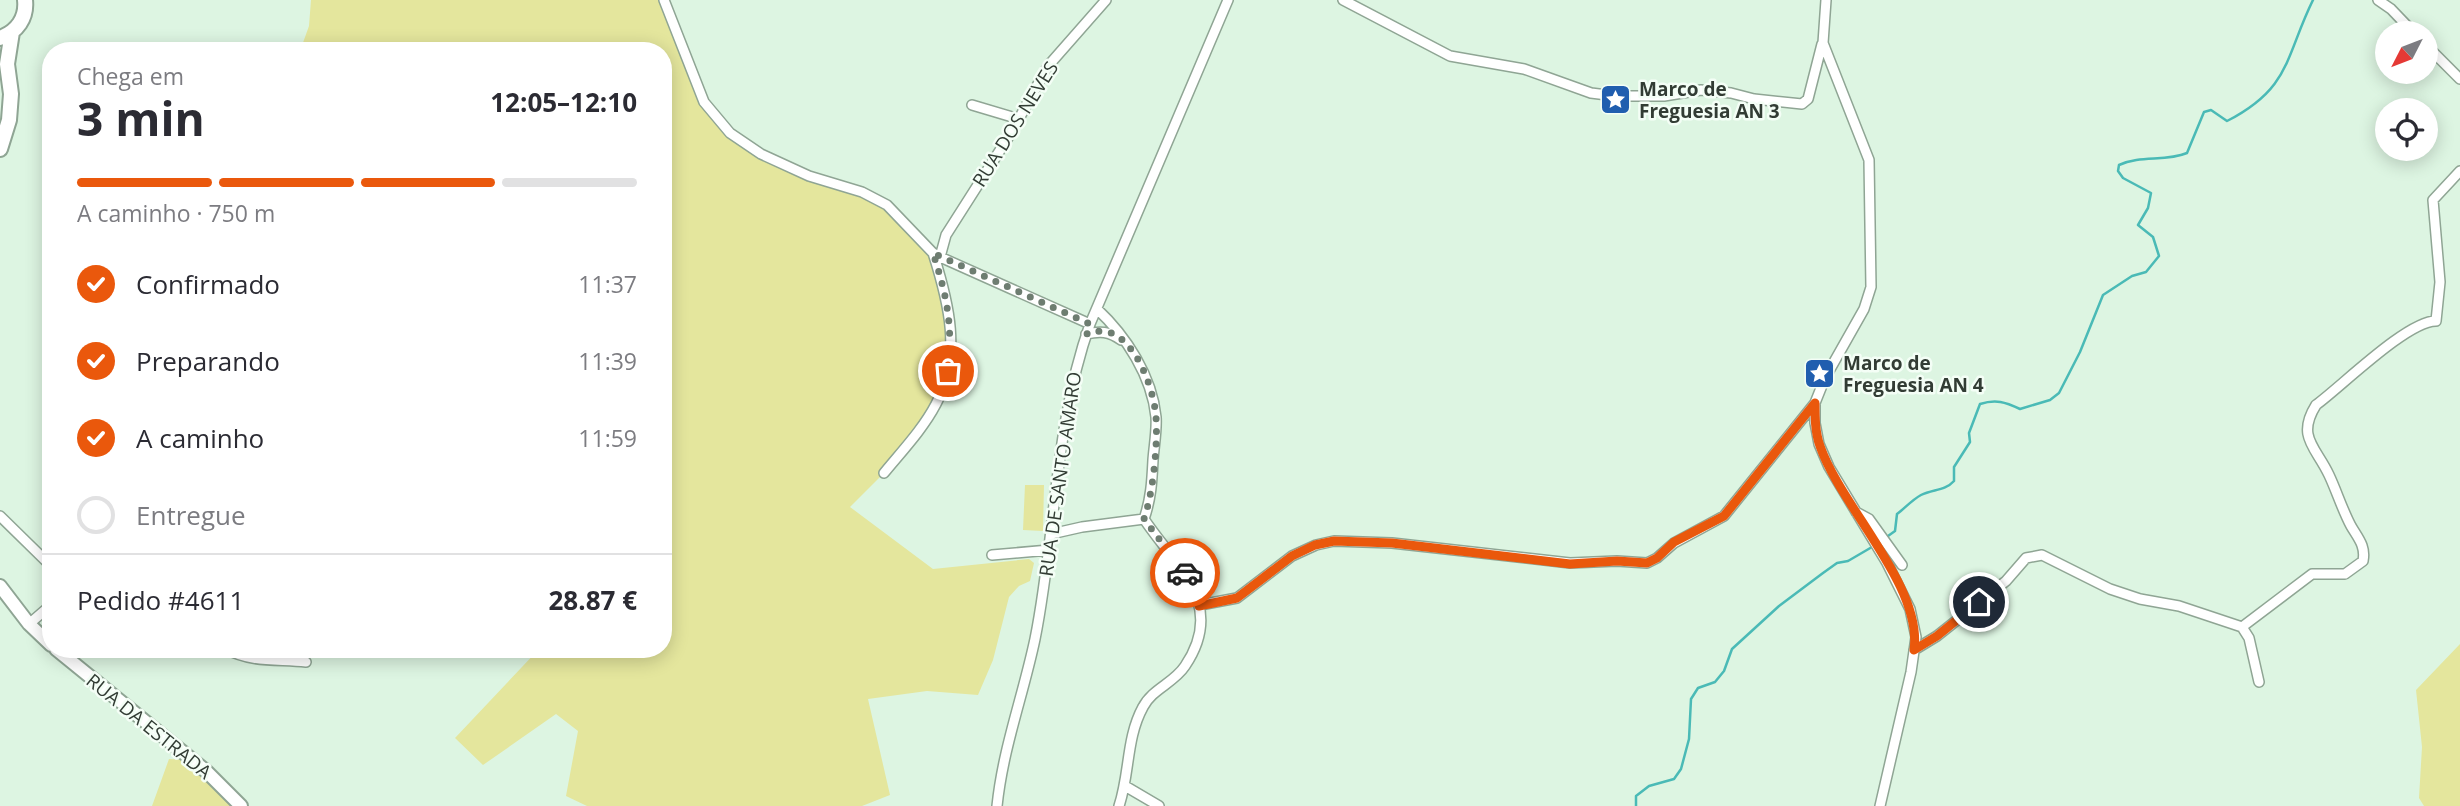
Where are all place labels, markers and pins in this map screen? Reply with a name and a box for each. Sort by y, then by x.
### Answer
place label: Marco de Freguesia AN 3 [1639,76,1780,124]
place icon: Marco de Freguesia AN 3 [1599,83,1633,117]
pin [918,341,978,401]
place label: Marco de Freguesia AN 4 [1843,350,1984,398]
place icon: Marco de Freguesia AN 4 [1803,357,1837,391]
pin [1949,572,2009,632]

